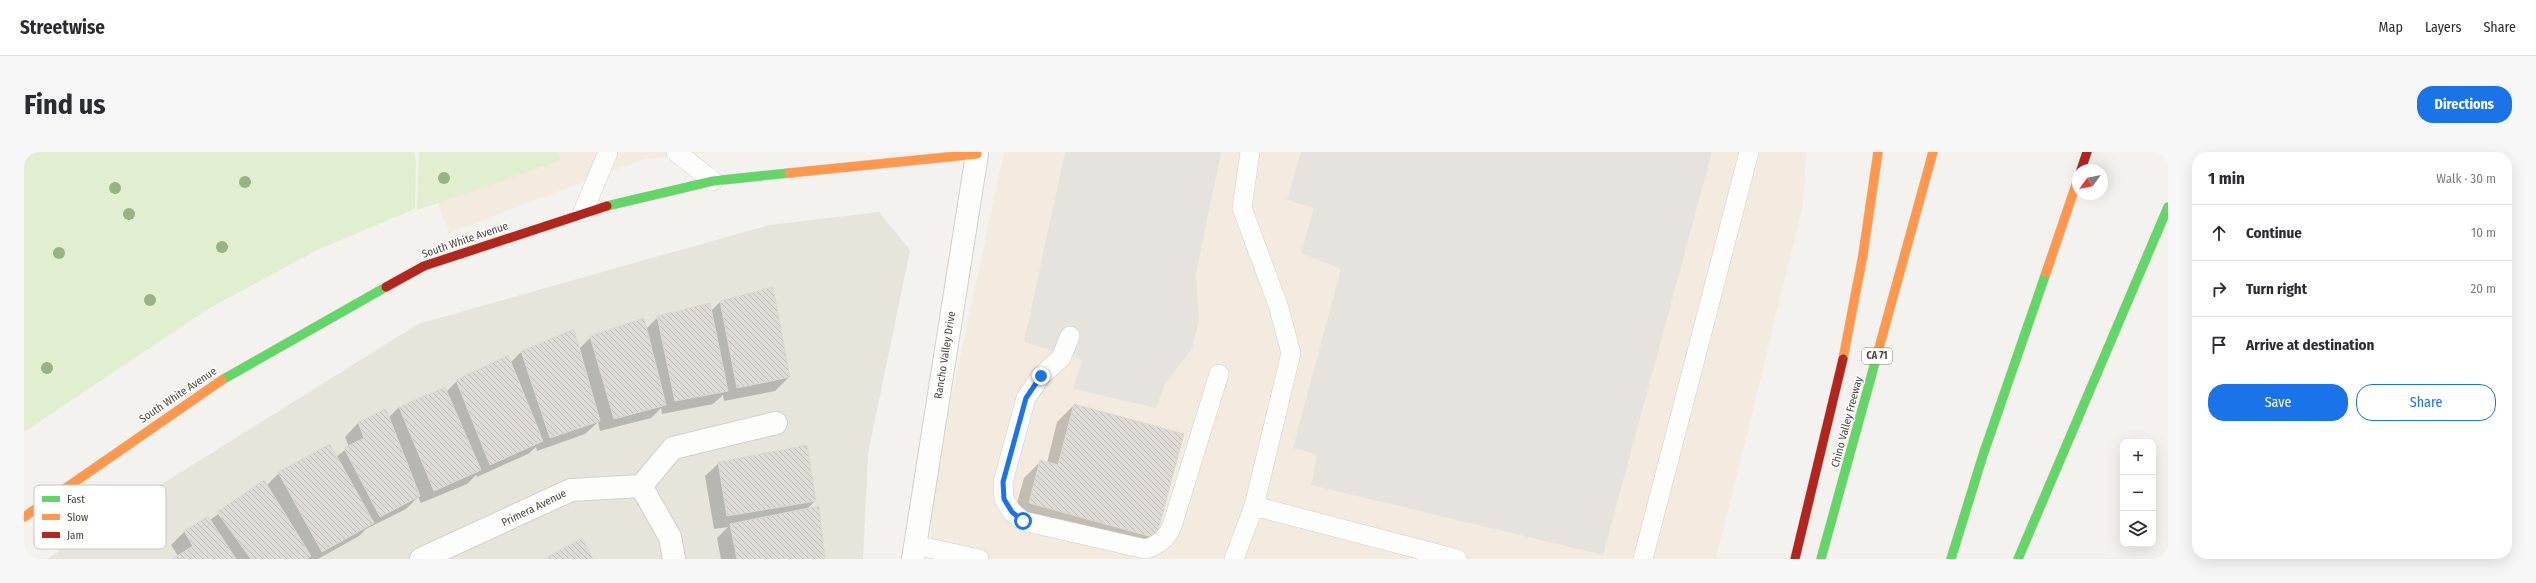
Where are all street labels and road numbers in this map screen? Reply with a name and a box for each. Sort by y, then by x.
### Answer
street label: South White Avenue [420,219,510,261]
street label: Rancho Valley Drive [932,310,958,400]
road number: CA 71 [1862,348,1892,364]
street label: South White Avenue [137,364,219,426]
street label: Chino Valley Freeway [1829,375,1865,469]
street label: Primera Avenue [499,487,569,529]

